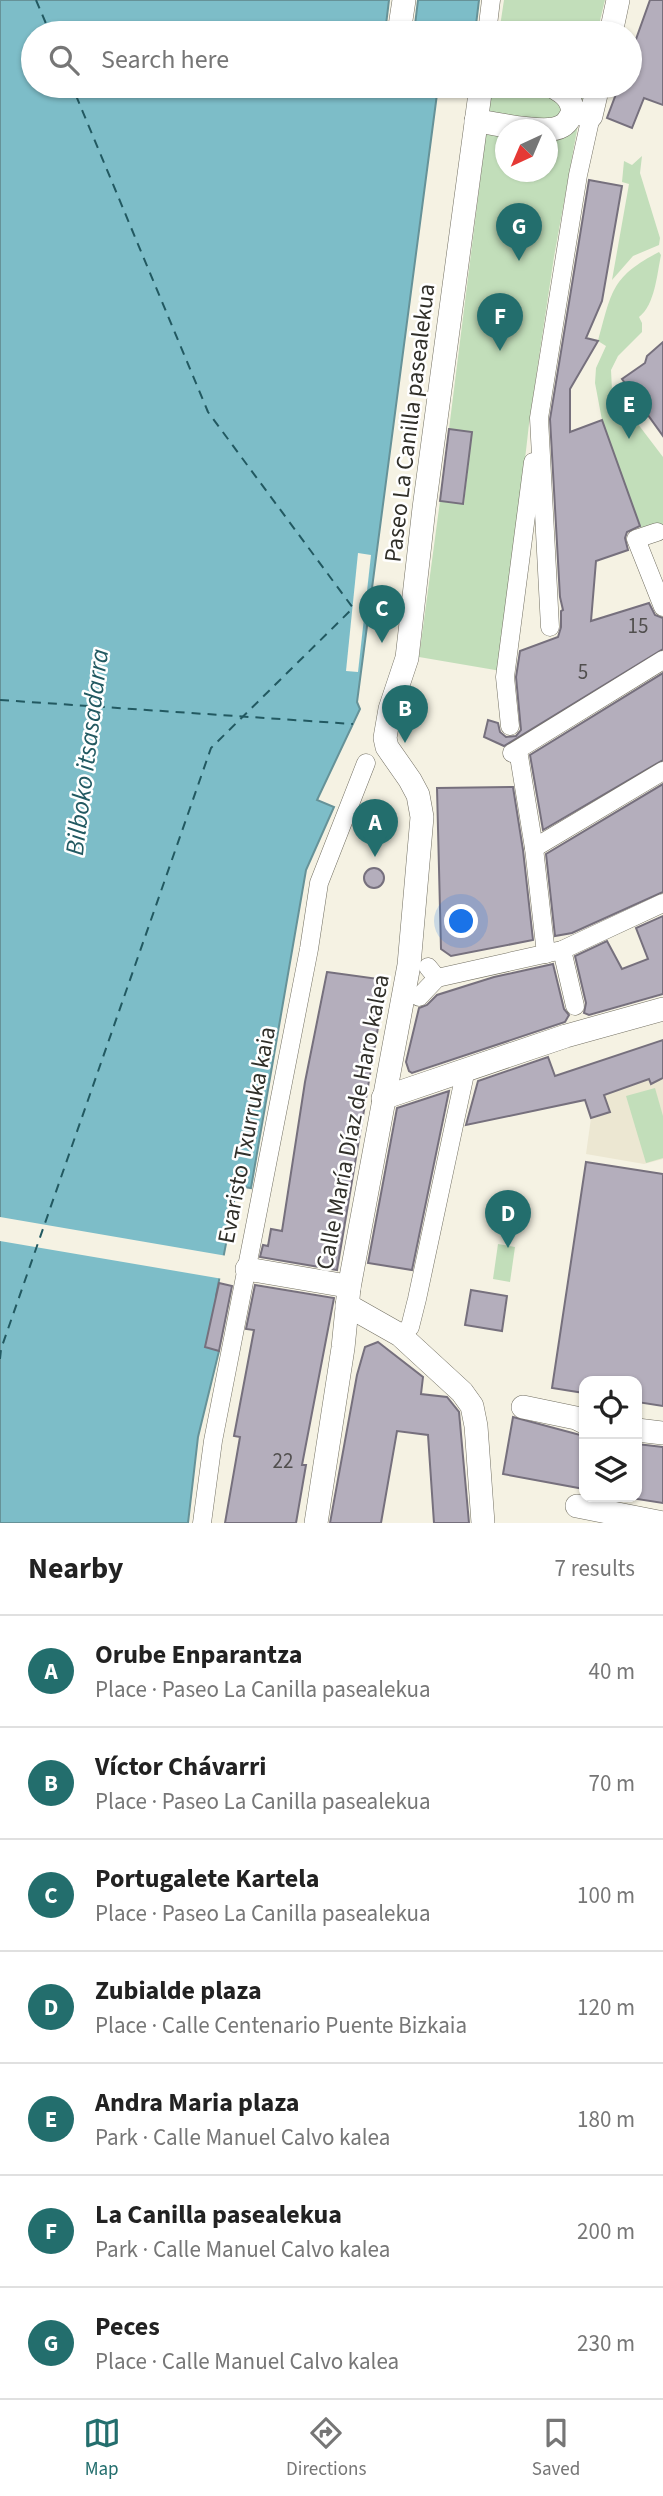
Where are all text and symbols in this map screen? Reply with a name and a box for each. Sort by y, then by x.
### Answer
search box [21,21,642,98]
icon: search [45,41,83,79]
text: Search here [101,41,229,78]
north arrow [495,119,558,182]
pin: G [496,203,542,261]
street label: Paseo La Canilla pasealekua [376,282,444,564]
pin: F [477,293,523,351]
pin: E [606,381,652,439]
pin: C [359,585,405,643]
house number: 15 [628,611,648,641]
water label: Bilboko itsasadarra [56,647,118,857]
house number: 5 [578,657,588,687]
pin: B [382,685,428,743]
pin: A [352,799,398,857]
your location [444,904,478,938]
street label: Calle María Díaz de Haro kalea [307,971,399,1273]
street label: Evaristo Txurruka kaia [209,1024,285,1246]
pin: D [485,1190,531,1248]
map controls [579,1376,642,1502]
button: locate [579,1376,642,1439]
button: layers [579,1439,642,1502]
house number: 22 [273,1446,293,1476]
text: Nearby [28,1547,123,1590]
text: 7 results [555,1552,635,1585]
text: Orube Enparantza [95,1636,302,1673]
text: A [44,1655,58,1688]
text: 40 m [588,1655,635,1688]
text: Place · Paseo La Canilla pasealekua [95,1673,431,1706]
text: Víctor Chávarri [95,1748,266,1785]
text: B [44,1767,58,1800]
text: 70 m [588,1767,635,1800]
text: Place · Paseo La Canilla pasealekua [95,1785,431,1818]
text: Portugalete Kartela [95,1860,319,1897]
text: C [44,1879,58,1912]
text: 100 m [577,1879,635,1912]
text: Place · Paseo La Canilla pasealekua [95,1897,431,1930]
text: Zubialde plaza [95,1972,262,2009]
text: D [44,1991,58,2024]
text: 120 m [577,1991,635,2024]
text: Place · Calle Centenario Puente Bizkaia [95,2009,467,2042]
text: Andra Maria plaza [95,2084,299,2121]
text: E [45,2103,57,2136]
text: 180 m [577,2103,635,2136]
text: Park · Calle Manuel Calvo kalea [95,2121,390,2154]
text: La Canilla pasealekua [95,2196,342,2233]
text: F [45,2215,57,2248]
text: 200 m [577,2215,635,2248]
text: Park · Calle Manuel Calvo kalea [95,2233,390,2266]
text: Peces [95,2308,160,2345]
text: G [44,2327,58,2360]
text: 230 m [577,2327,635,2360]
text: Place · Calle Manuel Calvo kalea [95,2345,399,2378]
tab: Map [83,2414,121,2483]
tab: Directions [286,2414,366,2483]
tab: Saved [532,2414,580,2483]

